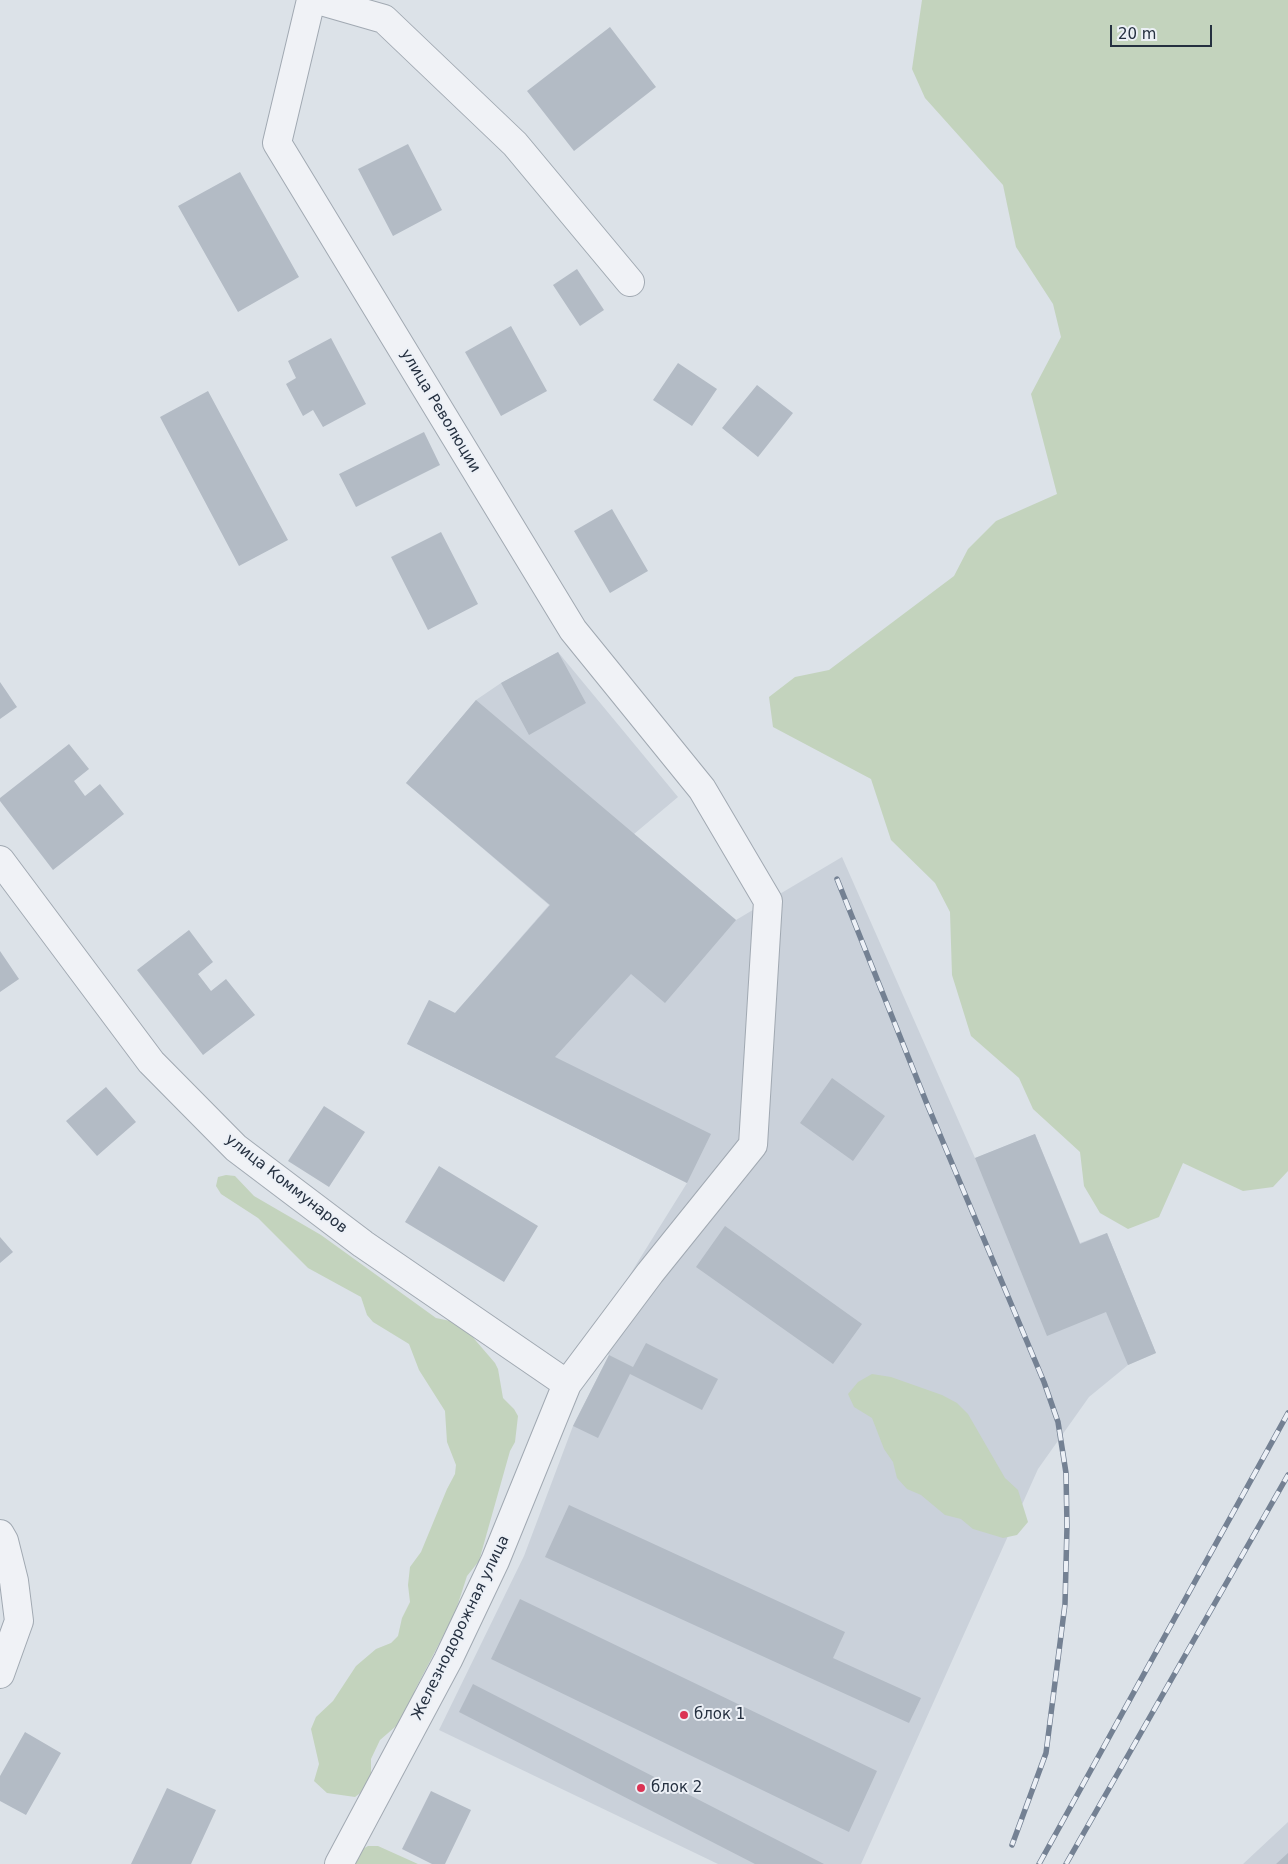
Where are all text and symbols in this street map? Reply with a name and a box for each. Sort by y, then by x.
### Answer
scale bar [1113,15,1216,47]
text: 20 m [1118,25,1156,43]
street label: улица Революции [396,346,484,476]
street label: улица Коммунаров [221,1131,351,1237]
street label: Железнодорожная улица [408,1533,514,1723]
place label: блок 1 [694,1706,745,1724]
marker: блок 1 [678,1709,690,1721]
place label: блок 2 [651,1779,702,1797]
marker: блок 2 [635,1782,647,1794]

